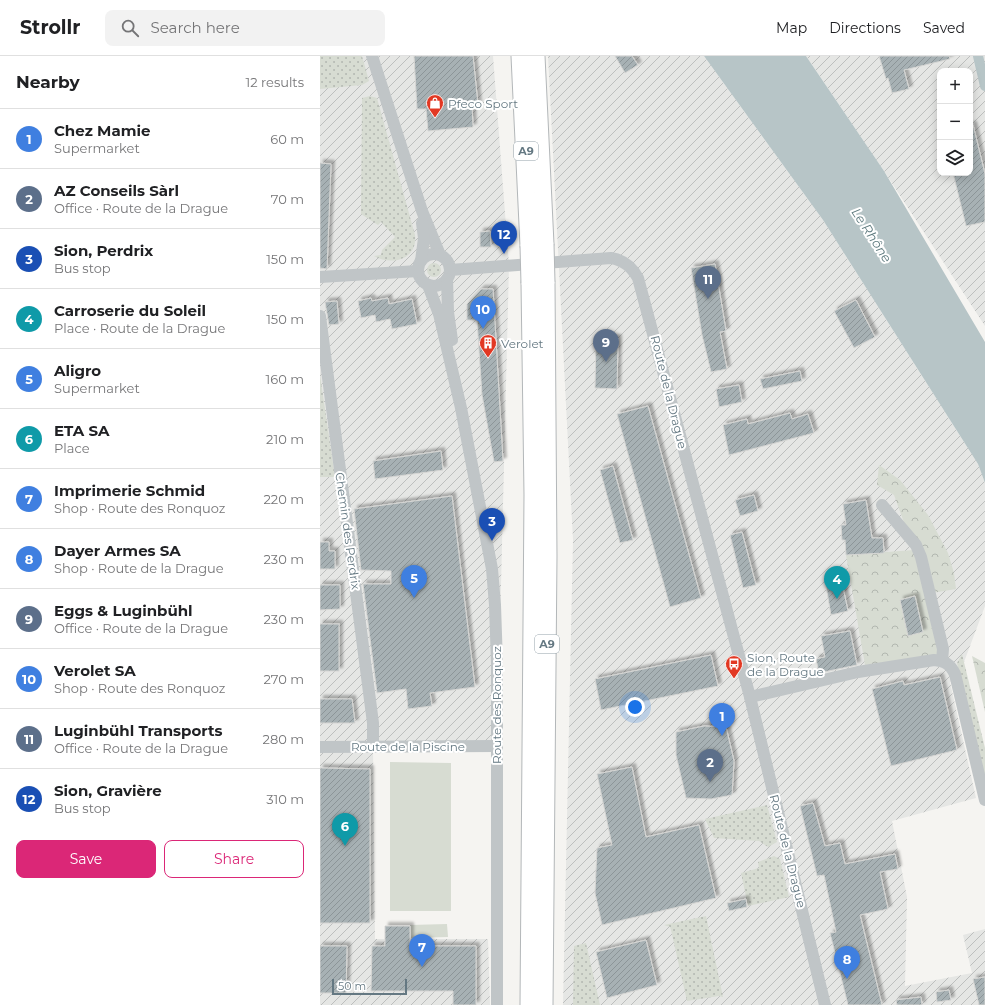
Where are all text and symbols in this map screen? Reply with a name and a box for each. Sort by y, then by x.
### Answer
search box [105,10,385,46]
text: Strollr [20,16,81,39]
icon: search [119,17,141,39]
text: Search here [151,18,240,37]
text: Map [776,19,807,37]
text: Directions [829,19,901,37]
text: Saved [923,19,965,37]
map controls [937,68,973,176]
button: + [937,68,973,104]
text: Nearby [16,72,80,92]
text: 12 results [246,74,304,90]
shop icon: Pfeco Sport [425,93,445,118]
place label: Pfeco Sport [448,96,518,111]
button: − [937,104,973,140]
text: Chez Mamie [54,121,150,140]
text: 1 [26,131,32,147]
text: 60 m [270,131,304,147]
text: Supermarket [54,140,140,156]
button: layers [937,140,973,176]
road number: A9 [514,142,538,160]
text: AZ Conseils Sàrl [54,181,179,200]
text: 2 [25,191,33,207]
text: 70 m [271,191,304,207]
text: Office · Route de la Drague [54,200,228,216]
water label: Le Rhône [848,205,896,265]
pin: 12 [491,221,517,254]
text: Sion, Perdrix [54,241,153,260]
text: 3 [25,251,33,267]
text: 150 m [266,251,304,267]
text: Bus stop [54,260,111,276]
pin: 11 [695,266,721,299]
pin: 10 [470,296,496,329]
text: Carroserie du Soleil [54,301,206,320]
text: 4 [25,311,33,327]
text: 150 m [266,311,304,327]
text: Place · Route de la Drague [54,320,225,336]
pin: 9 [593,329,619,362]
building icon: Verolet [478,333,498,358]
street label: Route de la Drague [648,334,690,450]
place label: Verolet [501,336,544,351]
text: Aligro [54,361,101,380]
text: 5 [25,371,33,387]
text: 160 m [266,371,304,387]
text: Supermarket [54,380,140,396]
text: ETA SA [54,421,110,440]
text: 6 [25,431,33,447]
text: 210 m [266,431,304,447]
text: Place [54,440,90,456]
street label: Chemin des Perdrix [332,471,364,591]
text: Imprimerie Schmid [54,481,205,500]
text: 7 [25,491,33,507]
text: 220 m [263,491,304,507]
text: Shop · Route des Ronquoz [54,500,225,516]
pin: 3 [479,508,505,541]
text: Dayer Armes SA [54,541,181,560]
text: 8 [25,551,33,567]
text: 230 m [263,551,304,567]
text: Shop · Route de la Drague [54,560,224,576]
pin: 5 [401,565,427,598]
pin: 4 [824,566,850,599]
text: Eggs & Luginbühl [54,601,193,620]
text: 9 [25,611,33,627]
text: 230 m [263,611,304,627]
text: Office · Route de la Drague [54,620,228,636]
road number: A9 [535,635,559,653]
street label: Route des Ronquoz [489,646,504,764]
place label: Sion, Route de la Drague [747,650,824,679]
bus stop icon: Sion, Route de la Drague [724,654,744,679]
text: Verolet SA [54,661,136,680]
text: 10 [22,671,36,687]
text: 270 m [263,671,304,687]
text: Shop · Route des Ronquoz [54,680,225,696]
your location [625,697,645,717]
pin: 1 [709,703,735,736]
text: Luginbühl Transports [54,721,222,740]
text: 11 [24,731,34,747]
text: 280 m [263,731,304,747]
street label: Route de la Piscine [351,739,465,754]
text: Office · Route de la Drague [54,740,228,756]
pin: 2 [697,749,723,782]
text: Sion, Gravière [54,781,162,800]
text: 12 [23,791,35,807]
text: 310 m [266,791,304,807]
street label: Route de la Drague [767,793,809,909]
text: Bus stop [54,800,111,816]
pin: 6 [332,813,358,846]
button: Save [16,840,156,878]
button: Share [164,840,304,878]
pin: 7 [409,934,435,967]
pin: 8 [834,946,860,979]
scale bar [332,977,407,996]
text: 50 m [338,979,366,993]

